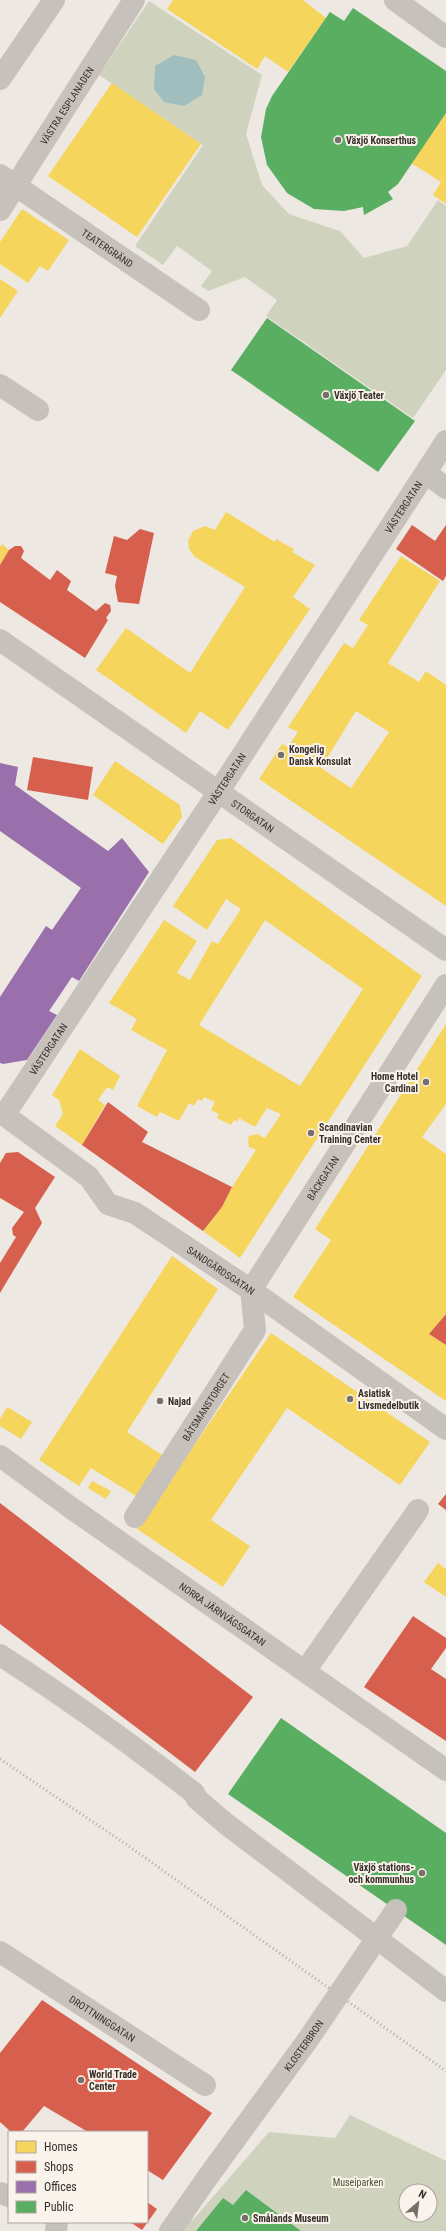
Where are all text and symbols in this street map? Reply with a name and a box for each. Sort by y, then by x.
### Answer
street label: VÄSTRA ESPLANADEN [38,65,96,146]
marker: Växjö Konserthus [333,135,343,145]
place label: Växjö Konserthus [346,135,417,146]
street label: TEATERGRÄND [80,227,136,269]
marker: Växjö Teater [321,390,331,400]
place label: Växjö Teater [334,390,385,401]
street label: VÄSTERGATAN [382,479,424,535]
place label: Kongelig Dansk Konsulat [289,744,351,767]
marker: Kongelig Dansk Konsulat [276,750,286,760]
street label: VÄSTERGATAN [206,751,248,807]
street label: STORGATAN [229,797,276,834]
street label: VÄSTERGATAN [27,1021,69,1077]
place label: Home Hotel Cardinal [371,1071,418,1094]
marker: Home Hotel Cardinal [421,1077,431,1087]
place label: Scandinavian Training Center [319,1122,381,1145]
marker: Scandinavian Training Center [306,1128,316,1138]
street label: BÄCKGATAN [305,1154,341,1202]
street label: SANDGÄRDSGATAN [185,1244,257,1296]
street label: BÅTSMANSTORGET [180,1371,232,1443]
place label: Asiatisk Livsmedelbutik [358,1388,419,1411]
marker: Asiatisk Livsmedelbutik [345,1394,355,1404]
marker: Najad [155,1396,165,1406]
place label: Najad [168,1396,191,1407]
street label: NORRA JÄRNVÄGSGATAN [177,1580,268,1648]
place label: Växjö stations- och kommunhus [348,1862,414,1885]
marker: Växjö stations- och kommunhus [417,1868,427,1878]
street label: DROTTNINGGATAN [67,1993,137,2044]
street label: KLOSTERBRON [282,2018,325,2073]
place label: World Trade Center [89,2069,137,2092]
marker: World Trade Center [76,2075,86,2085]
legend [8,2131,148,2223]
text: Homes [44,2140,78,2154]
text: Shops [44,2160,73,2174]
park label: Museiparken [333,2177,383,2188]
text: Offices [44,2180,77,2194]
north arrow [398,2183,438,2223]
text: N [416,2187,429,2202]
text: Public [44,2200,74,2214]
marker: Smålands Museum [240,2213,250,2223]
place label: Smålands Museum [253,2213,329,2224]

